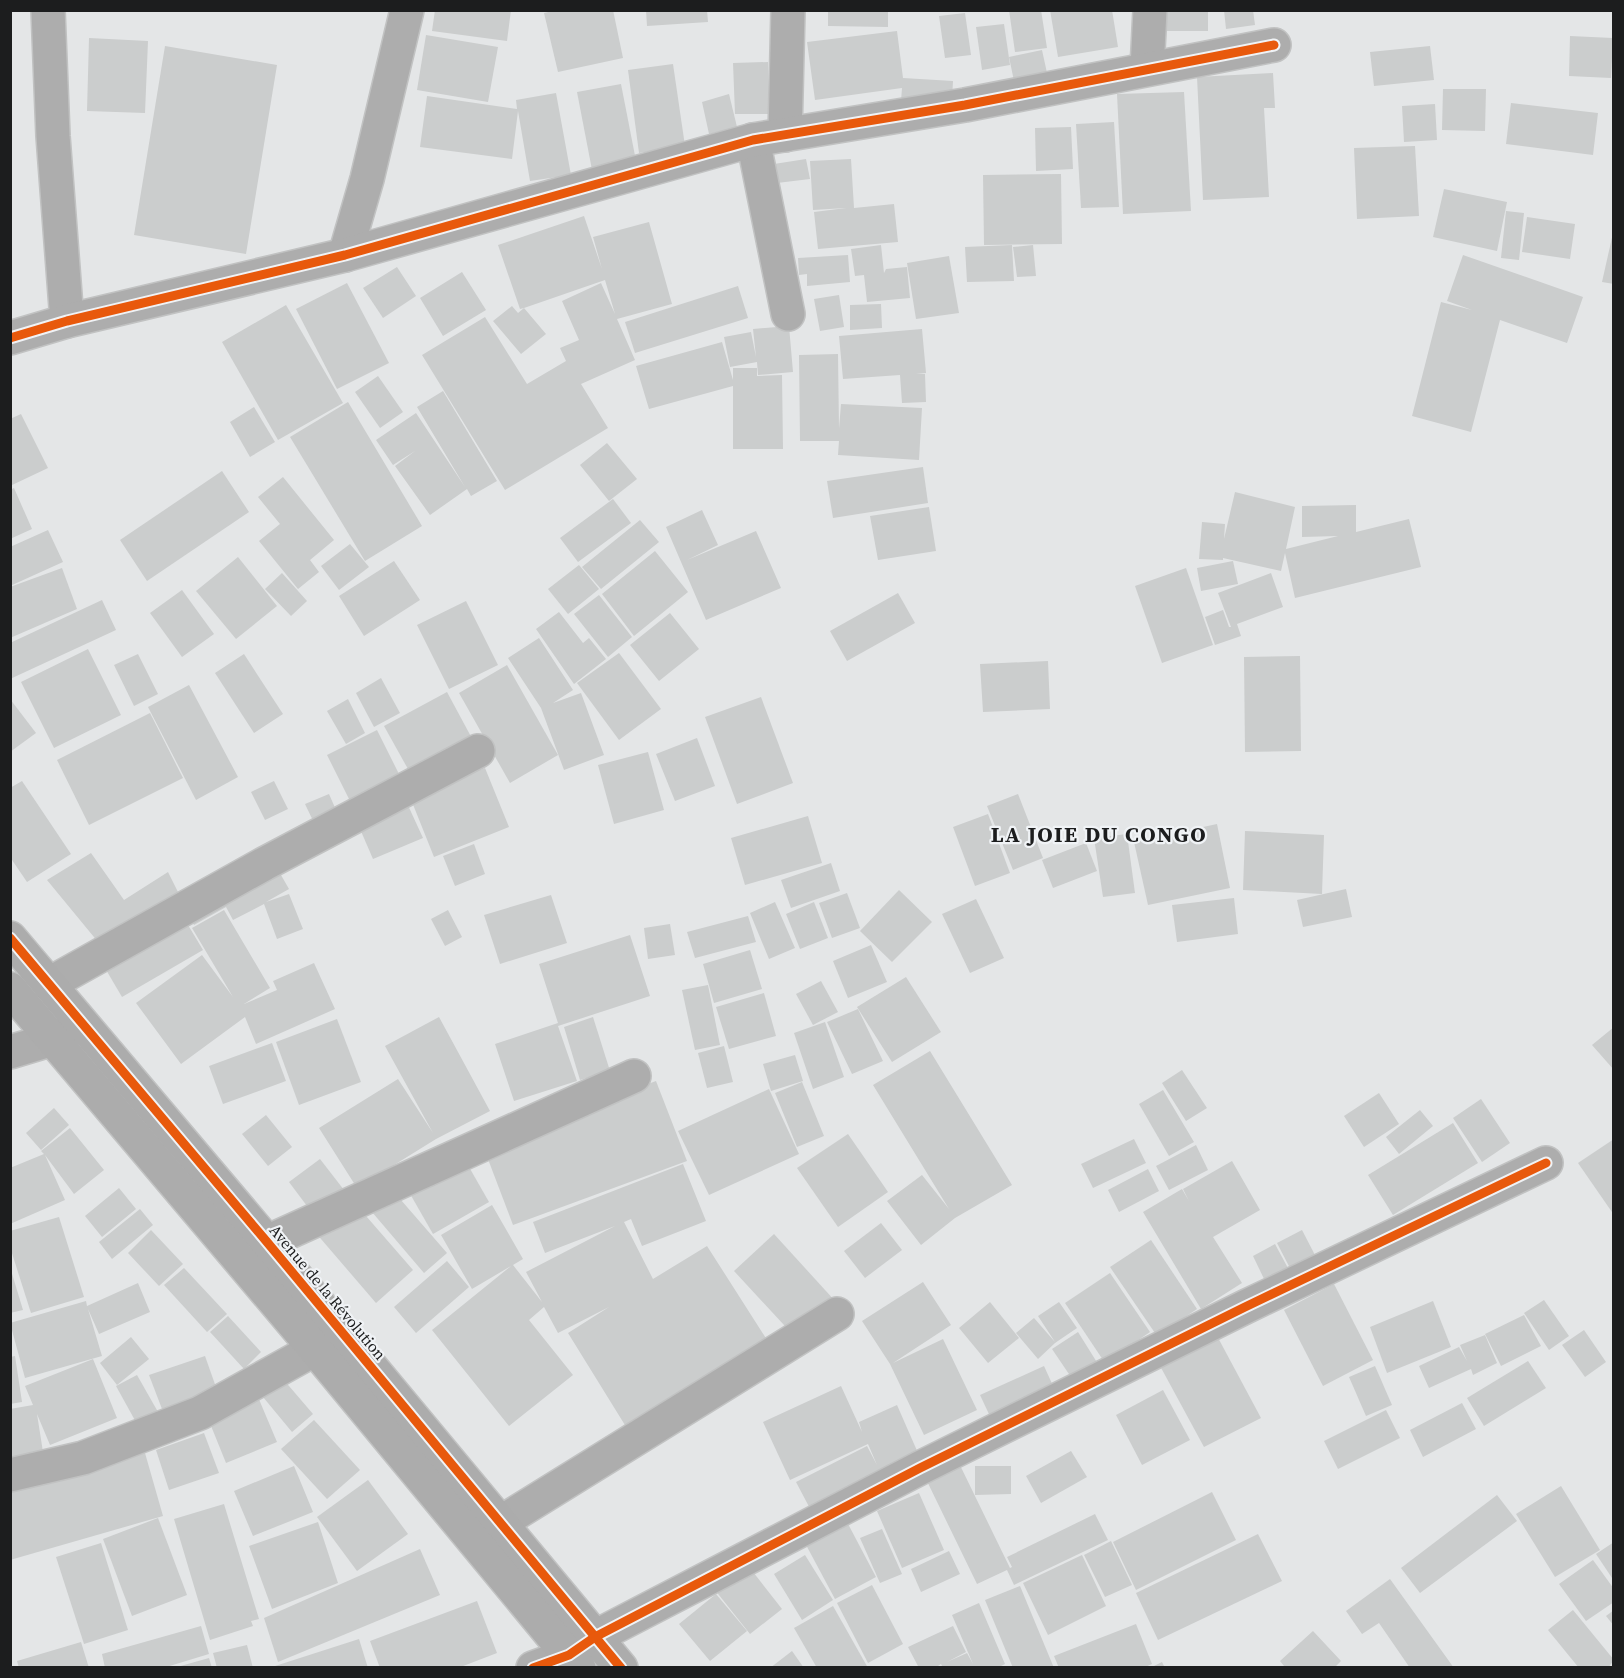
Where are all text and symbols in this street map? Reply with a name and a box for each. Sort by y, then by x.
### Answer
district label: LA JOIE DU CONGO [991,819,1207,849]
street label: Avenue de la Révolution [265,1220,391,1365]

